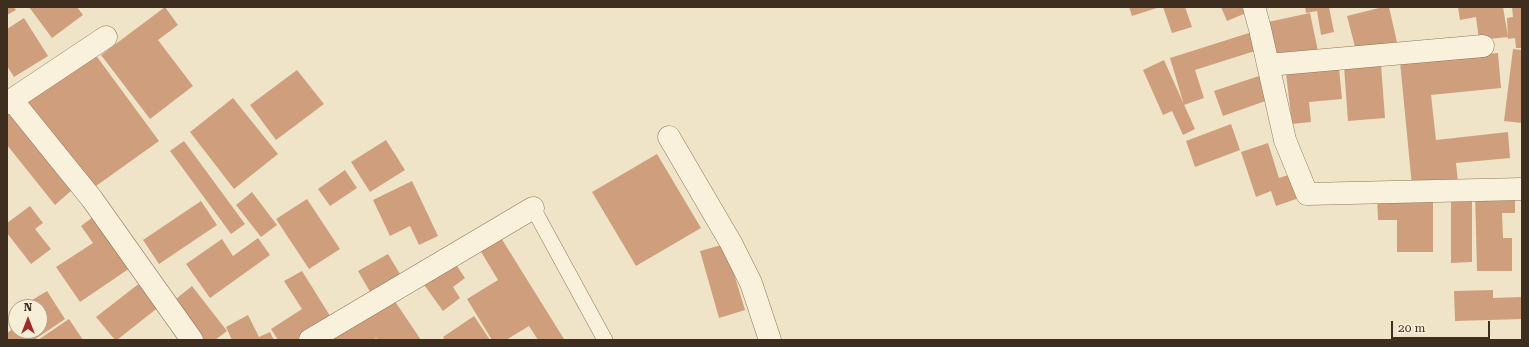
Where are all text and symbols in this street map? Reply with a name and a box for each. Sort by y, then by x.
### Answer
north arrow [8,299,48,339]
text: N [24,301,32,314]
scale bar [1393,313,1492,339]
text: 20 m [1398,321,1425,335]

